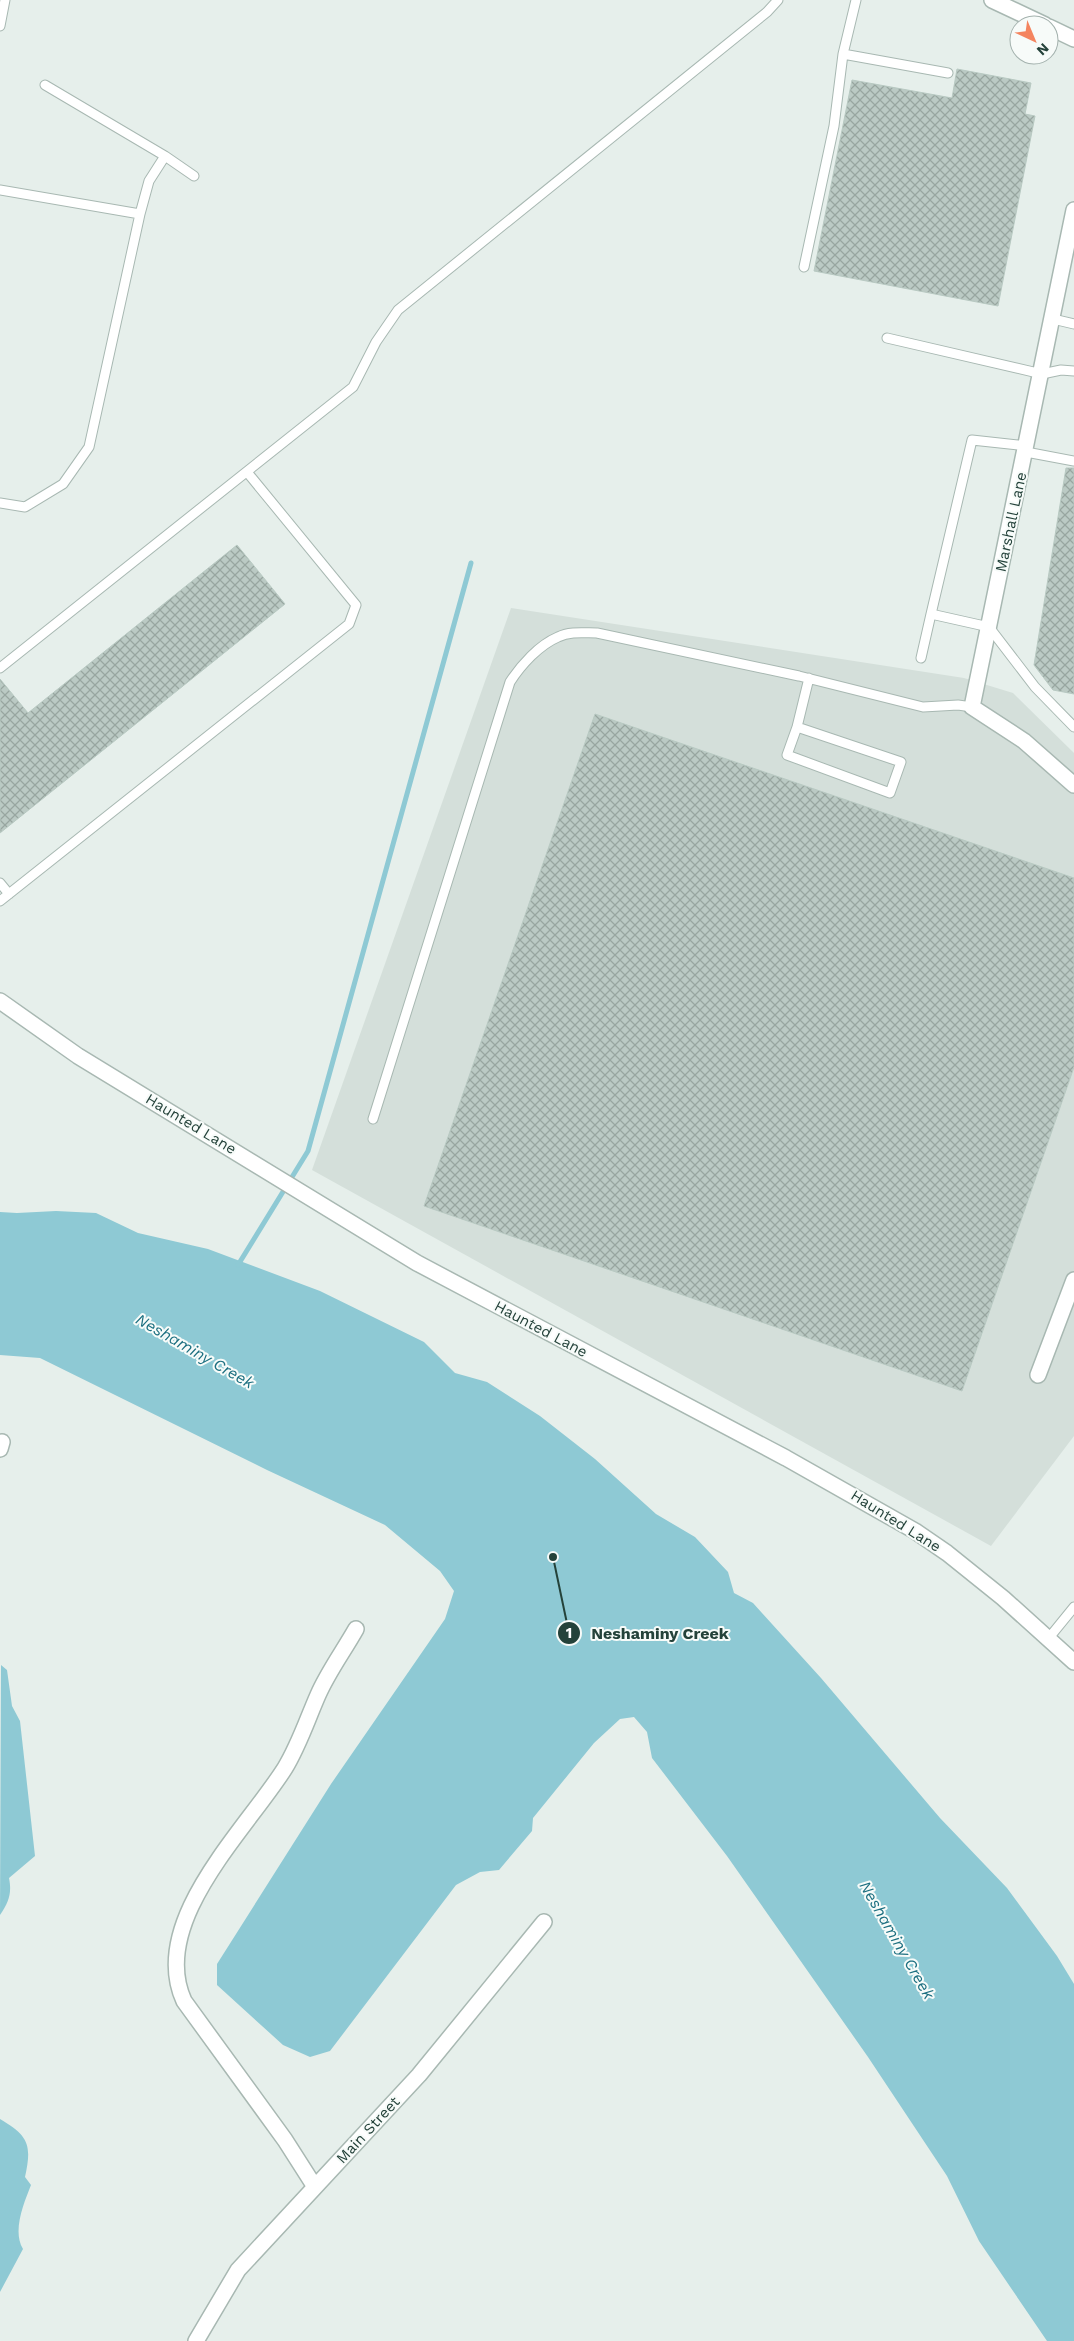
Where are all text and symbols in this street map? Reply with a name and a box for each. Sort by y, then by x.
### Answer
north arrow [1009,15,1059,65]
text: N [1034,40,1052,59]
street label: Marshall Lane [992,470,1030,574]
street label: Haunted Lane [142,1090,240,1158]
street label: Haunted Lane [491,1297,591,1361]
water label: Neshaminy Creek [133,1309,259,1393]
street label: Haunted Lane [848,1486,944,1556]
callout: Neshaminy Creek [556,1618,739,1649]
text: 1 [566,1624,572,1642]
text: Neshaminy Creek [591,1624,729,1643]
water label: Neshaminy Creek [855,1878,939,2004]
street label: Main Street [333,2092,404,2167]

